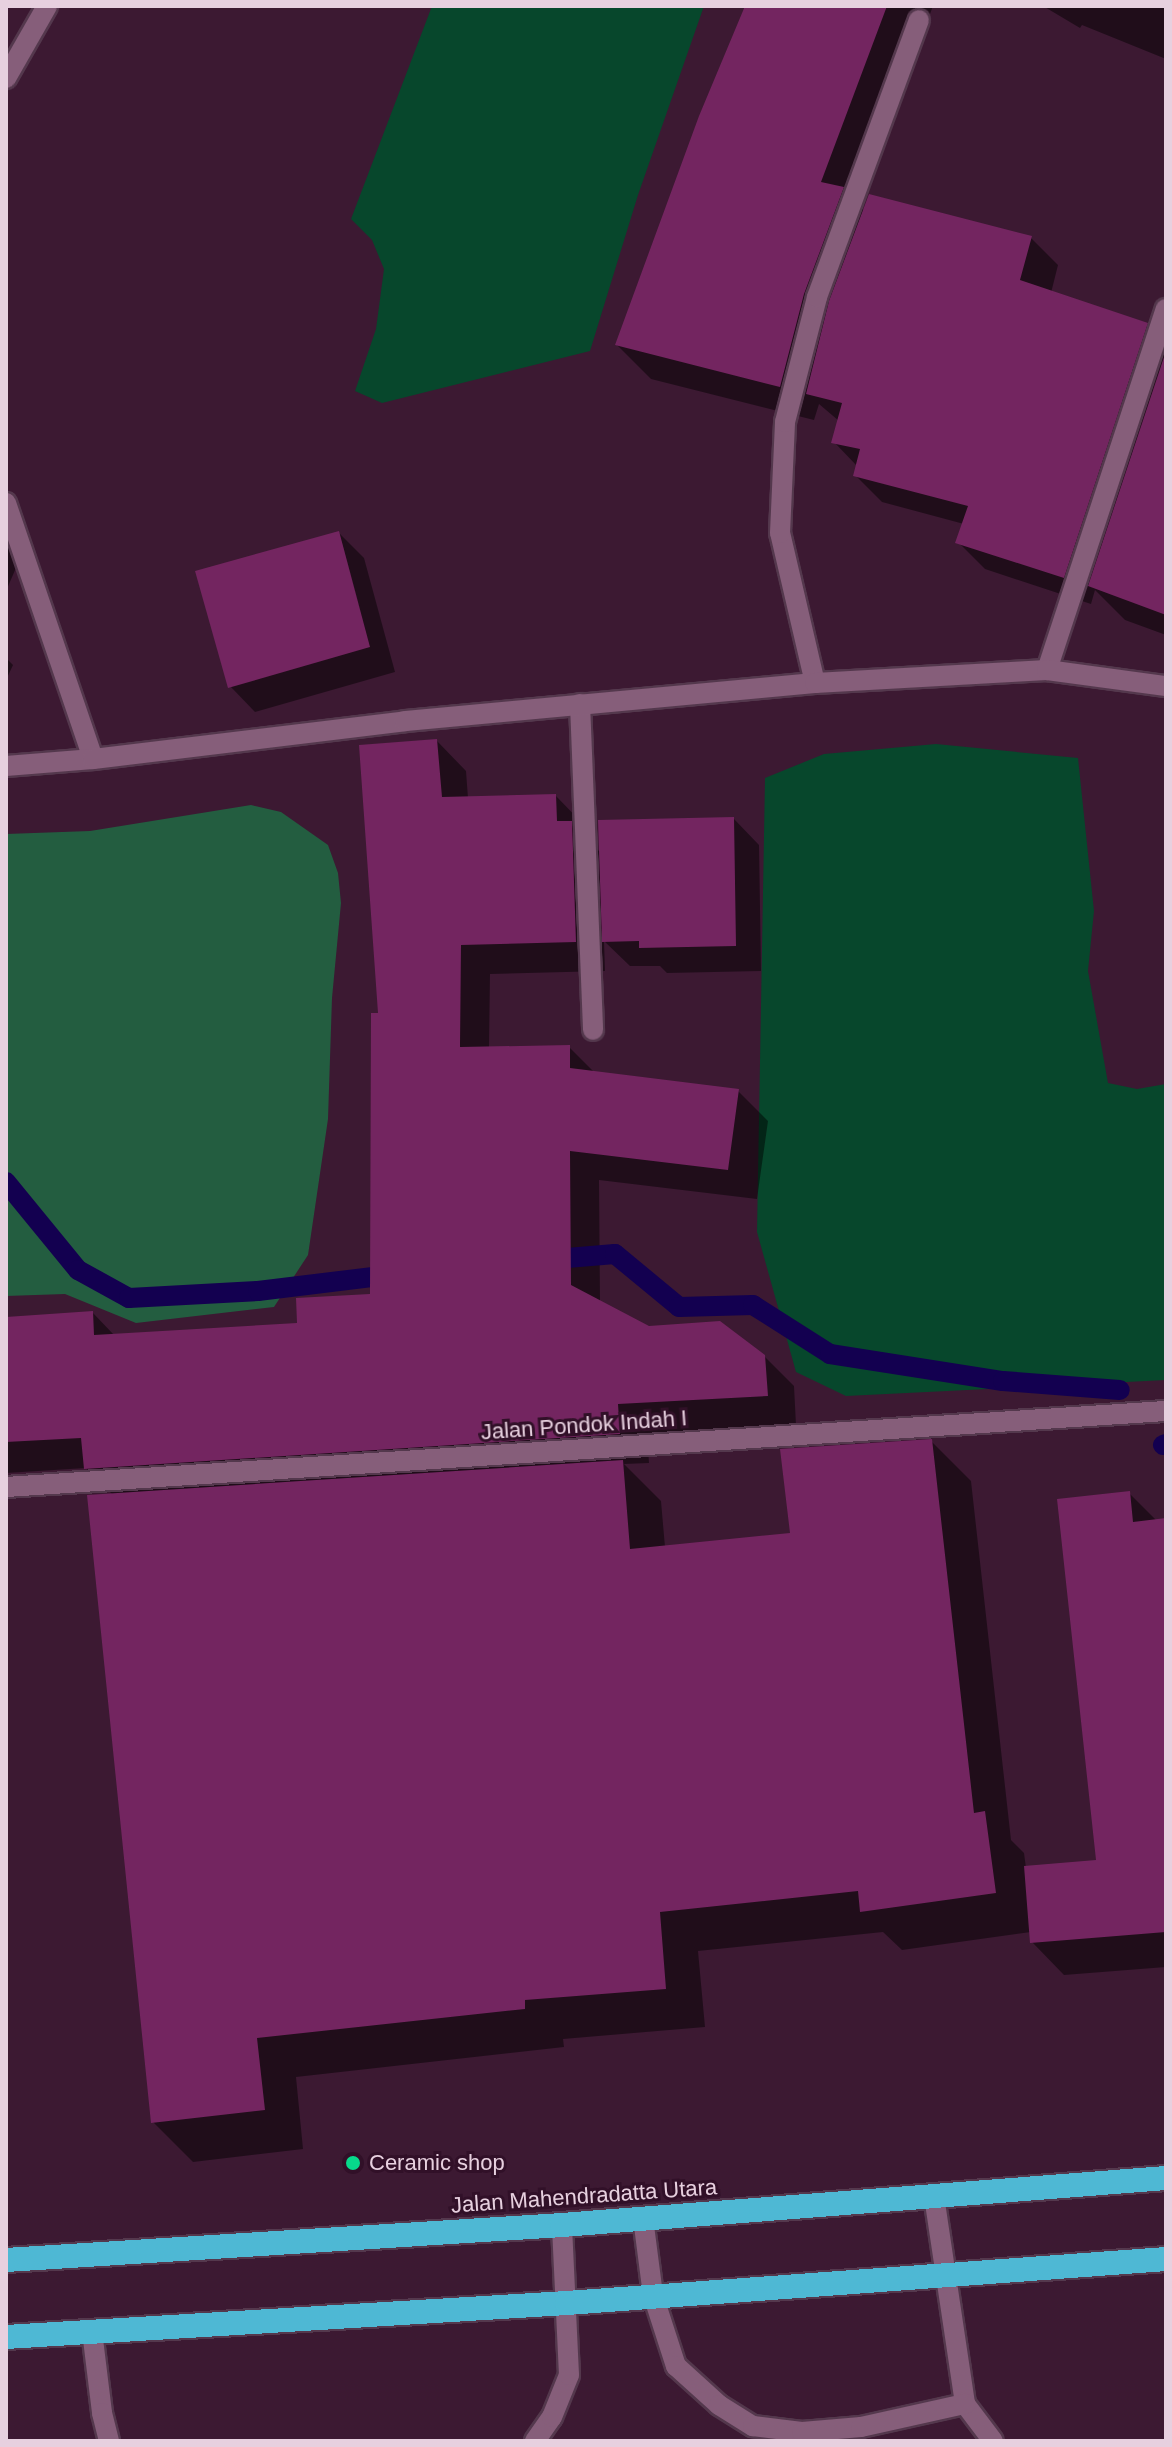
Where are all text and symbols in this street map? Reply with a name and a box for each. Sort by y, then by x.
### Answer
street label: Jalan Pondok Indah I [480,1405,688,1445]
place label: Ceramic shop [369,2150,505,2176]
marker: Ceramic shop [344,2154,362,2172]
street label: Jalan Mahendradatta Utara [450,2174,718,2218]

